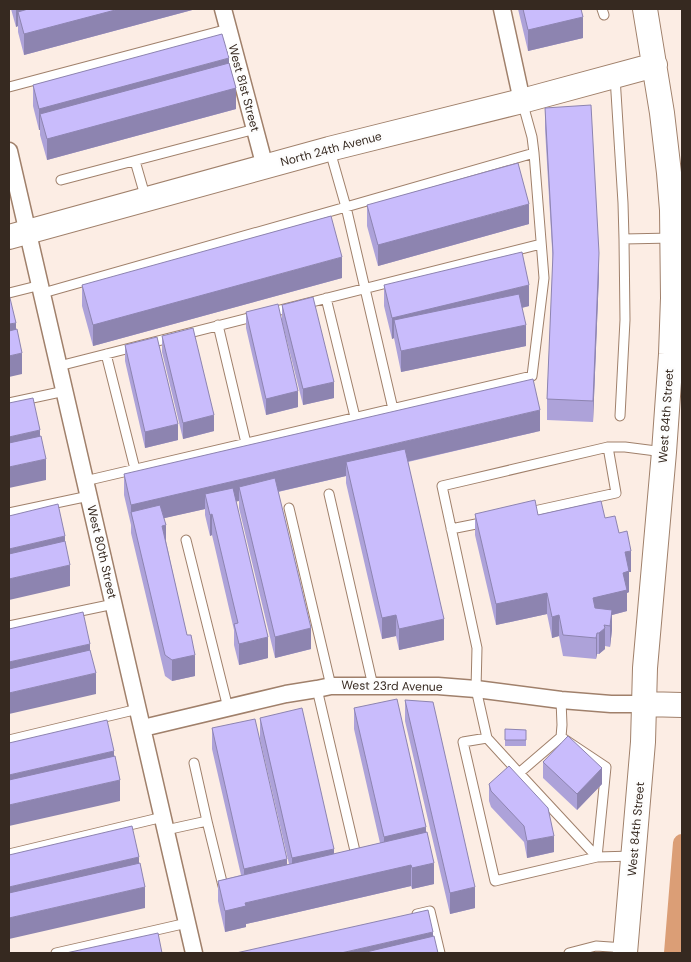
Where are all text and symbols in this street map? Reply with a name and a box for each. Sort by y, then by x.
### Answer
street label: West 81st Street [225,42,263,134]
street label: North 24th Avenue [279,128,384,170]
street label: West 84th Street [655,368,677,464]
street label: West 80th Street [83,504,121,601]
street label: West 23rd Avenue [341,677,443,695]
street label: West 84th Street [624,781,648,877]

